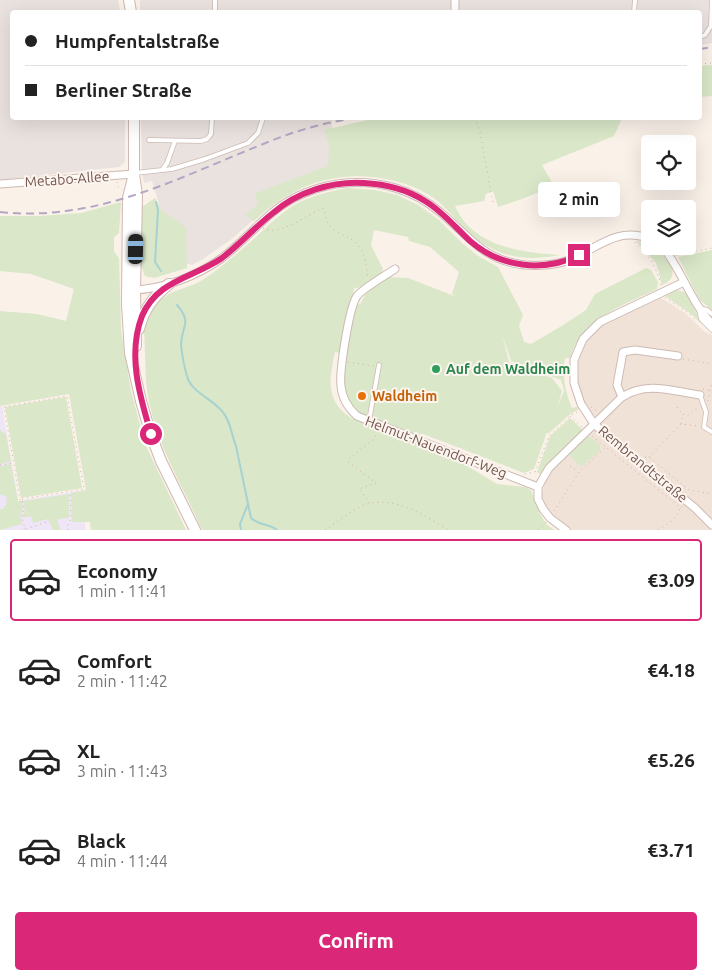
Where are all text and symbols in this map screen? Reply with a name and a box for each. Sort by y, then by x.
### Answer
text: Humpfentalstraße [55,30,220,52]
text: Berliner Straße [55,79,192,101]
map controls [641,135,696,255]
button: locate [641,135,696,190]
street label: Metabo-Allee [24,168,110,190]
callout: 2 min [538,182,620,218]
text: 2 min [559,190,599,208]
button: layers [641,200,696,255]
car [128,234,143,264]
route end [568,244,590,266]
place label: Auf dem Waldheim [446,361,570,377]
marker: Auf dem Waldheim [430,363,442,375]
place label: Waldheim [372,388,437,404]
marker: Waldheim [356,390,368,402]
street label: Helmut-Nauendorf-Weg [363,413,509,481]
street label: Rembrandtstraße [595,422,691,506]
route start [140,423,162,445]
icon: car [17,558,62,603]
text: Economy [77,560,158,582]
text: €3.09 [647,569,695,591]
text: 1 min · 11:41 [77,582,168,600]
icon: car [17,648,62,693]
text: Comfort [77,650,152,672]
text: €4.18 [647,659,695,681]
text: 2 min · 11:42 [77,672,168,690]
icon: car [17,738,62,783]
text: XL [77,740,100,762]
text: €5.26 [647,749,695,771]
text: 3 min · 11:43 [77,762,168,780]
icon: car [17,828,62,873]
text: Black [77,830,126,852]
text: €3.71 [647,839,695,861]
text: 4 min · 11:44 [77,852,168,870]
button: Confirm [15,912,697,970]

